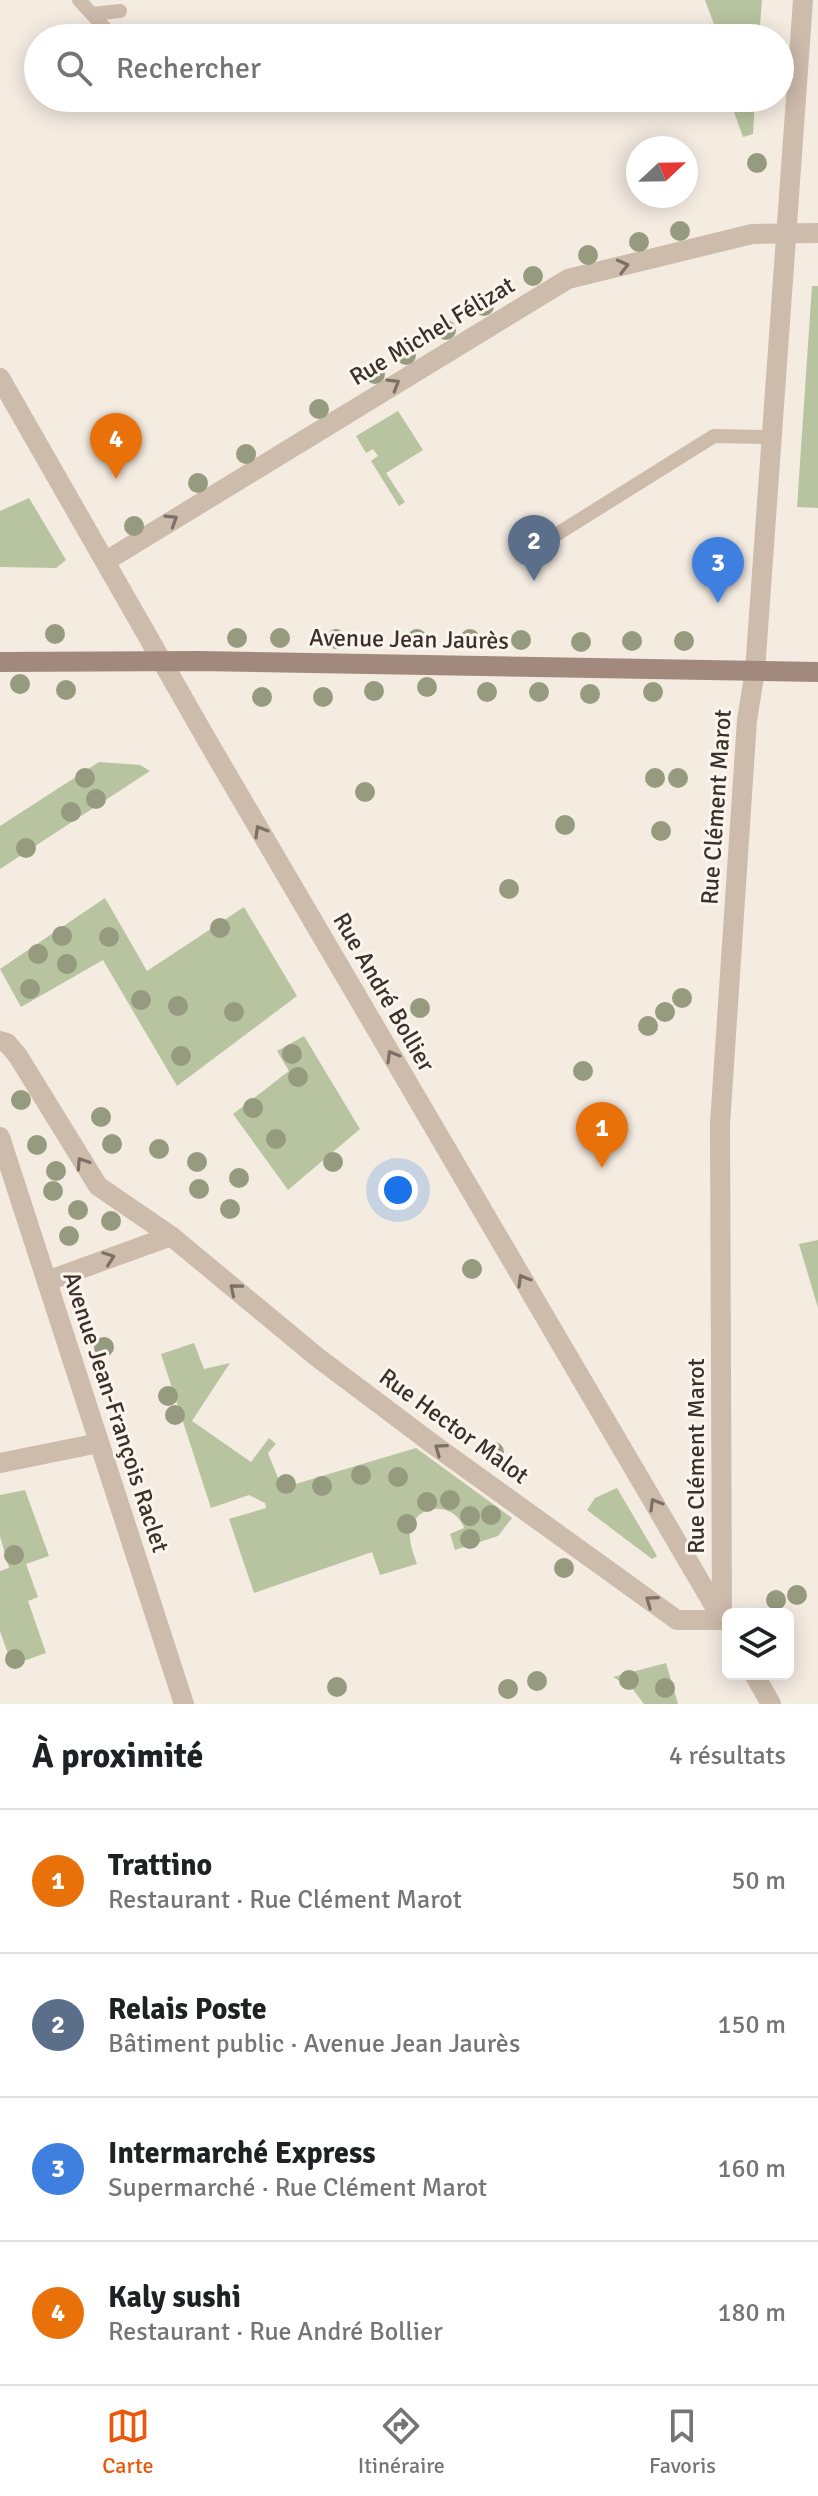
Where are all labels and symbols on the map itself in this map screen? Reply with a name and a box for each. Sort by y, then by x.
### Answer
north arrow [626,136,698,208]
one-way arrow [615,258,629,275]
street label: Rue Michel Félizat [344,270,520,392]
one-way arrow [385,379,400,394]
pin: 4 [90,413,142,479]
one-way arrow [163,515,178,530]
pin: 2 [508,515,560,581]
pin: 3 [692,537,744,603]
street label: Avenue Jean Jaurès [309,622,509,656]
street label: Rue Clément Marot [694,708,738,906]
one-way arrow [254,825,270,840]
street label: Rue André Bollier [326,907,442,1077]
one-way arrow [386,1050,402,1064]
pin: 1 [576,1102,628,1168]
one-way arrow [77,1157,92,1172]
your location [378,1170,418,1210]
one-way arrow [101,1252,115,1268]
street label: Avenue Jean-François Raclet [56,1268,176,1556]
one-way arrow [517,1274,533,1289]
one-way arrow [230,1284,244,1299]
street label: Rue Clément Marot [681,1358,711,1554]
street label: Rue Hector Malot [373,1362,535,1490]
one-way arrow [434,1444,449,1459]
one-way arrow [649,1498,665,1513]
one-way arrow [645,1596,659,1611]

